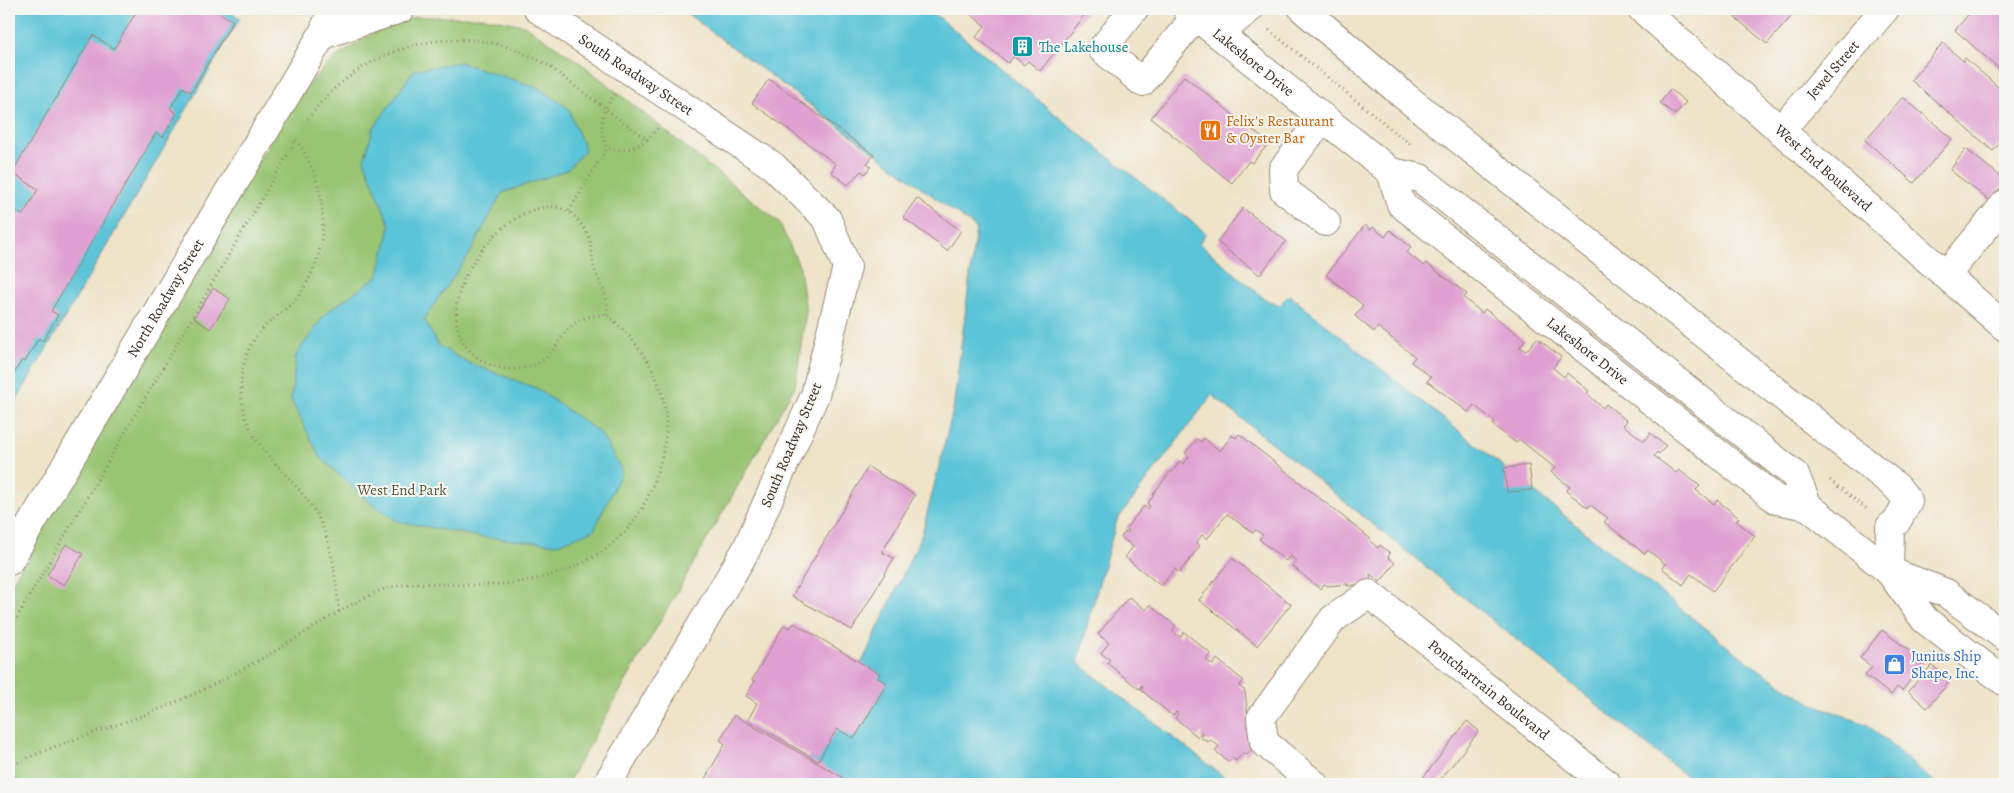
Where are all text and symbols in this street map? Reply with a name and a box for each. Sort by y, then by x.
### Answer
street label: Lakeshore Drive [1208,23,1299,101]
street label: South Roadway Street [575,29,697,120]
building icon: The Lakehouse [1011,35,1035,59]
street label: Jewel Street [1802,36,1864,103]
place label: The Lakehouse [1039,37,1129,57]
place label: Felix's Restaurant & Oyster Bar [1226,111,1334,148]
restaurant icon: Felix's Restaurant & Oyster Bar [1198,118,1222,142]
street label: West End Boulevard [1770,119,1877,217]
street label: North Roadway Street [122,235,209,361]
street label: Lakeshore Drive [1542,312,1633,390]
street label: South Roadway Street [756,379,826,511]
park label: West End Park [356,480,447,500]
street label: Pontchartrain Boulevard [1424,635,1555,745]
place label: Junius Ship Shape, Inc. [1911,646,1981,683]
shop icon: Junius Ship Shape, Inc. [1883,653,1907,677]

